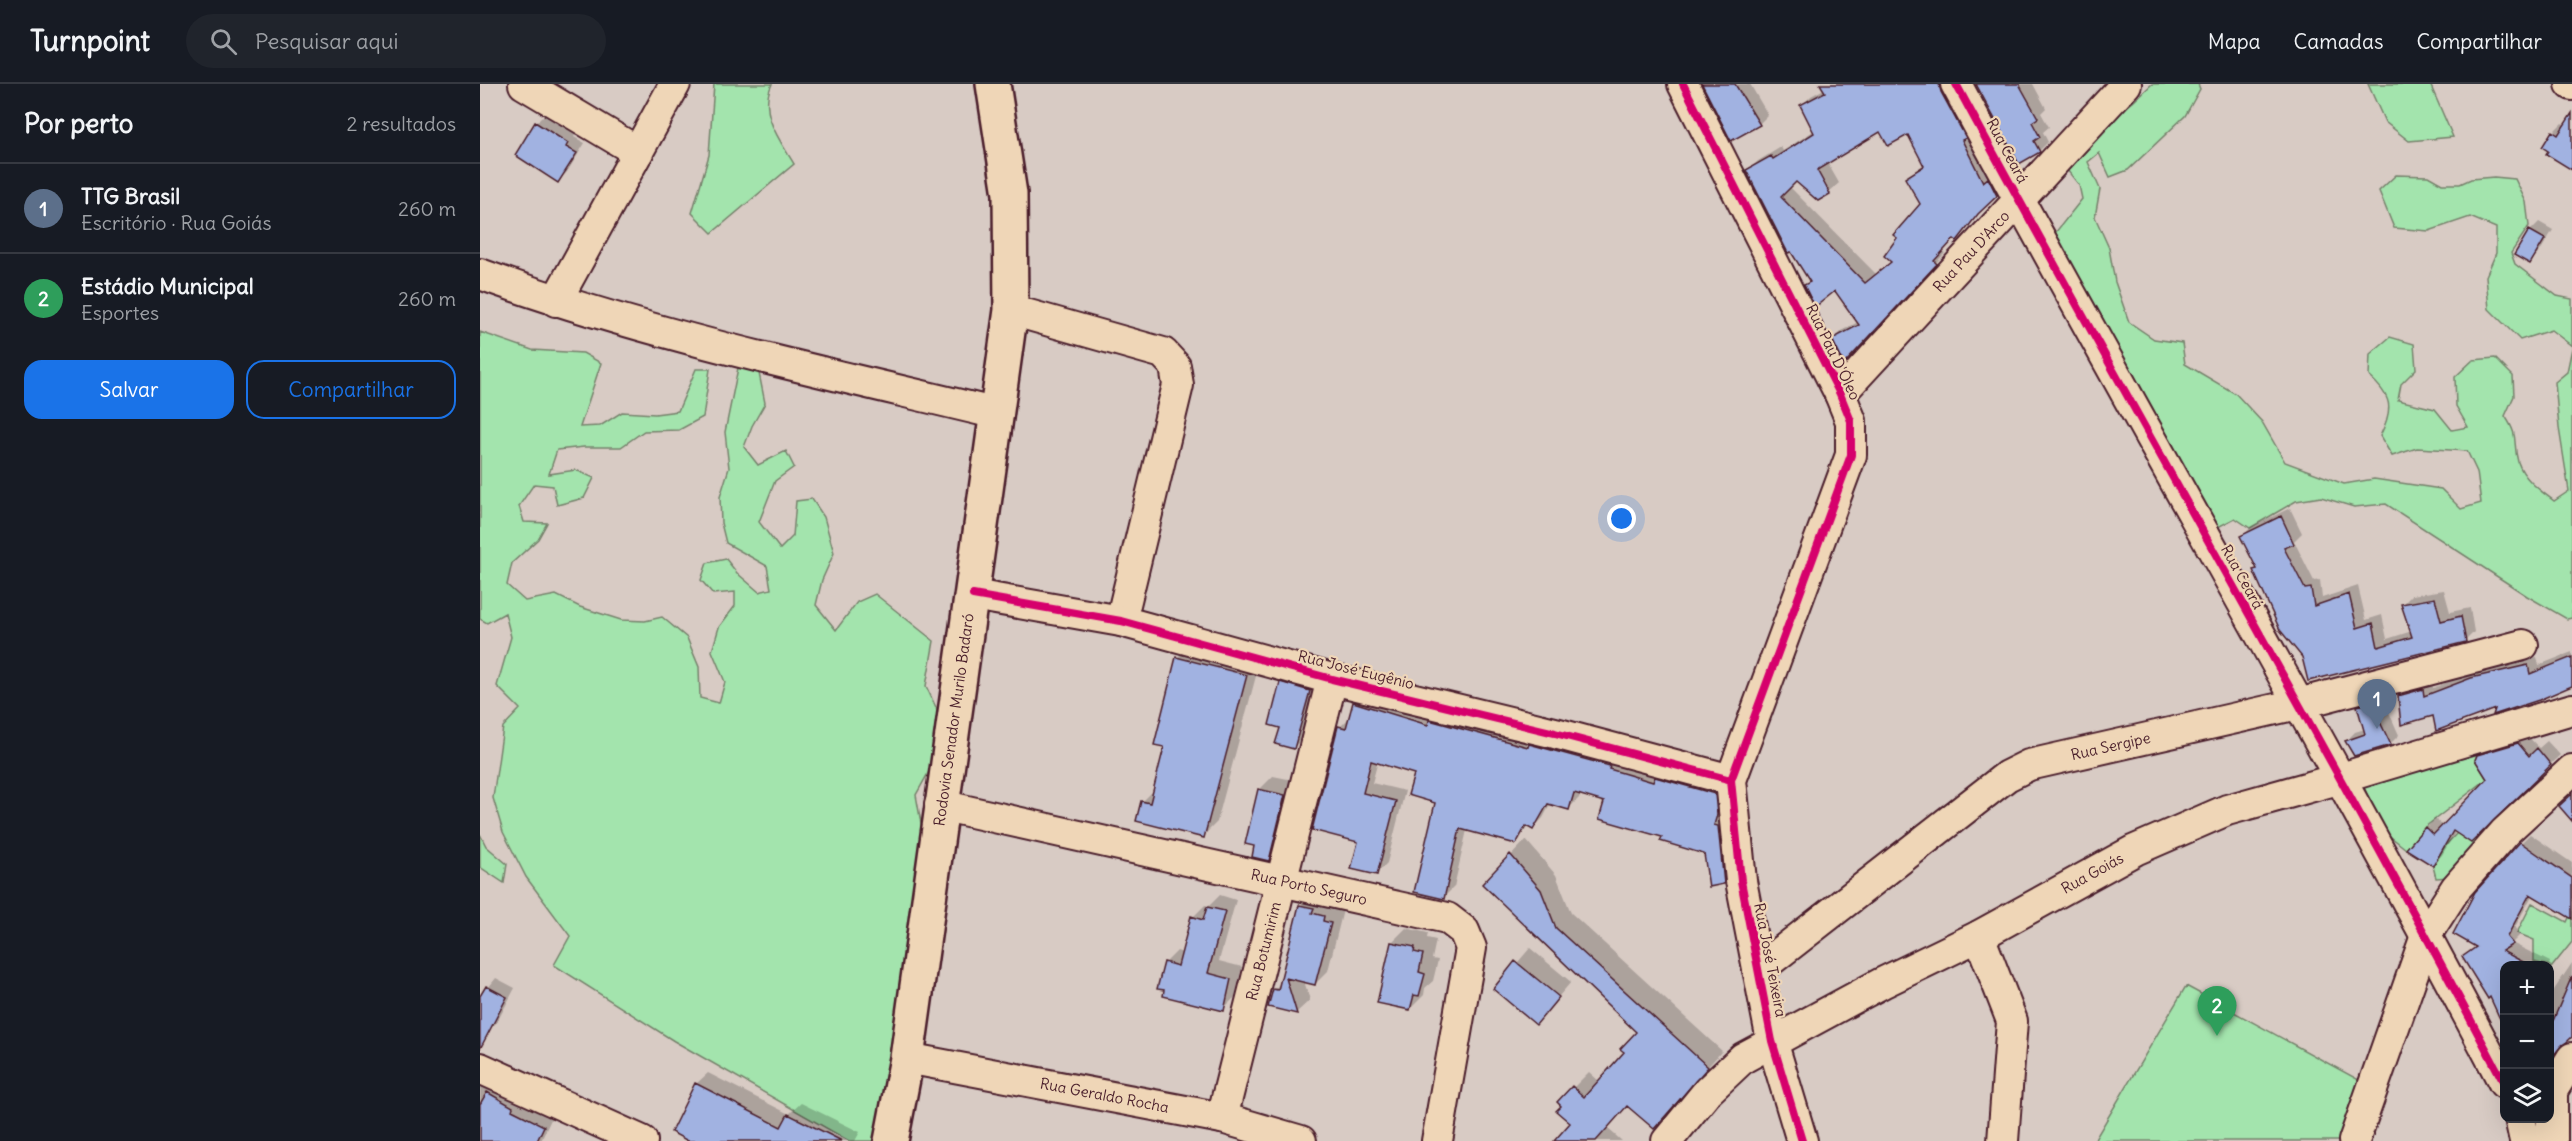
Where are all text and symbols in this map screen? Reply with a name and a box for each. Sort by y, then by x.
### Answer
search box [186,14,606,68]
text: Turnpoint [30,23,150,59]
icon: search [207,25,240,58]
text: Pesquisar aqui [255,27,398,55]
text: Mapa [2208,28,2261,55]
text: Camadas [2294,28,2383,55]
text: Compartilhar [2416,28,2542,55]
text: Por perto [24,107,133,140]
text: 2 resultados [347,111,456,136]
street label: Rua Ceará [1982,115,2033,187]
text: TTG Brasil [81,182,180,210]
text: 1 [40,196,47,221]
text: 260 m [398,196,456,221]
street label: Rua Pau D'Arco [1929,206,2014,296]
text: Escritório · Rua Goiás [81,210,272,235]
text: Estádio Municipal [81,272,254,300]
text: 2 [38,286,49,311]
text: 260 m [398,286,456,311]
text: Esportes [81,300,159,325]
street label: Rua Pau D'Óleo [1802,300,1866,403]
button: Salvar [24,360,234,419]
button: Compartilhar [246,360,456,419]
your location [1607,504,1636,533]
street label: Rua Ceará [2217,541,2268,613]
street label: Rodovia Senador Murilo Badaró [929,612,978,827]
street label: Rua José Eugênio [1296,646,1416,693]
pin: 1 [2358,680,2396,729]
street label: Rua Sergipe [2069,728,2152,764]
street label: Rua Goiás [2058,848,2127,898]
street label: Rua Porto Seguro [1249,865,1369,909]
street label: Rua Botumirim [1242,900,1285,1003]
street label: Rua José Teixeira [1750,901,1791,1019]
map controls [2500,961,2554,1123]
button: + [2500,961,2554,1015]
pin: 2 [2198,986,2236,1036]
button: − [2500,1015,2554,1069]
button: layers [2500,1069,2554,1123]
street label: Rua Geraldo Rocha [1039,1074,1171,1117]

